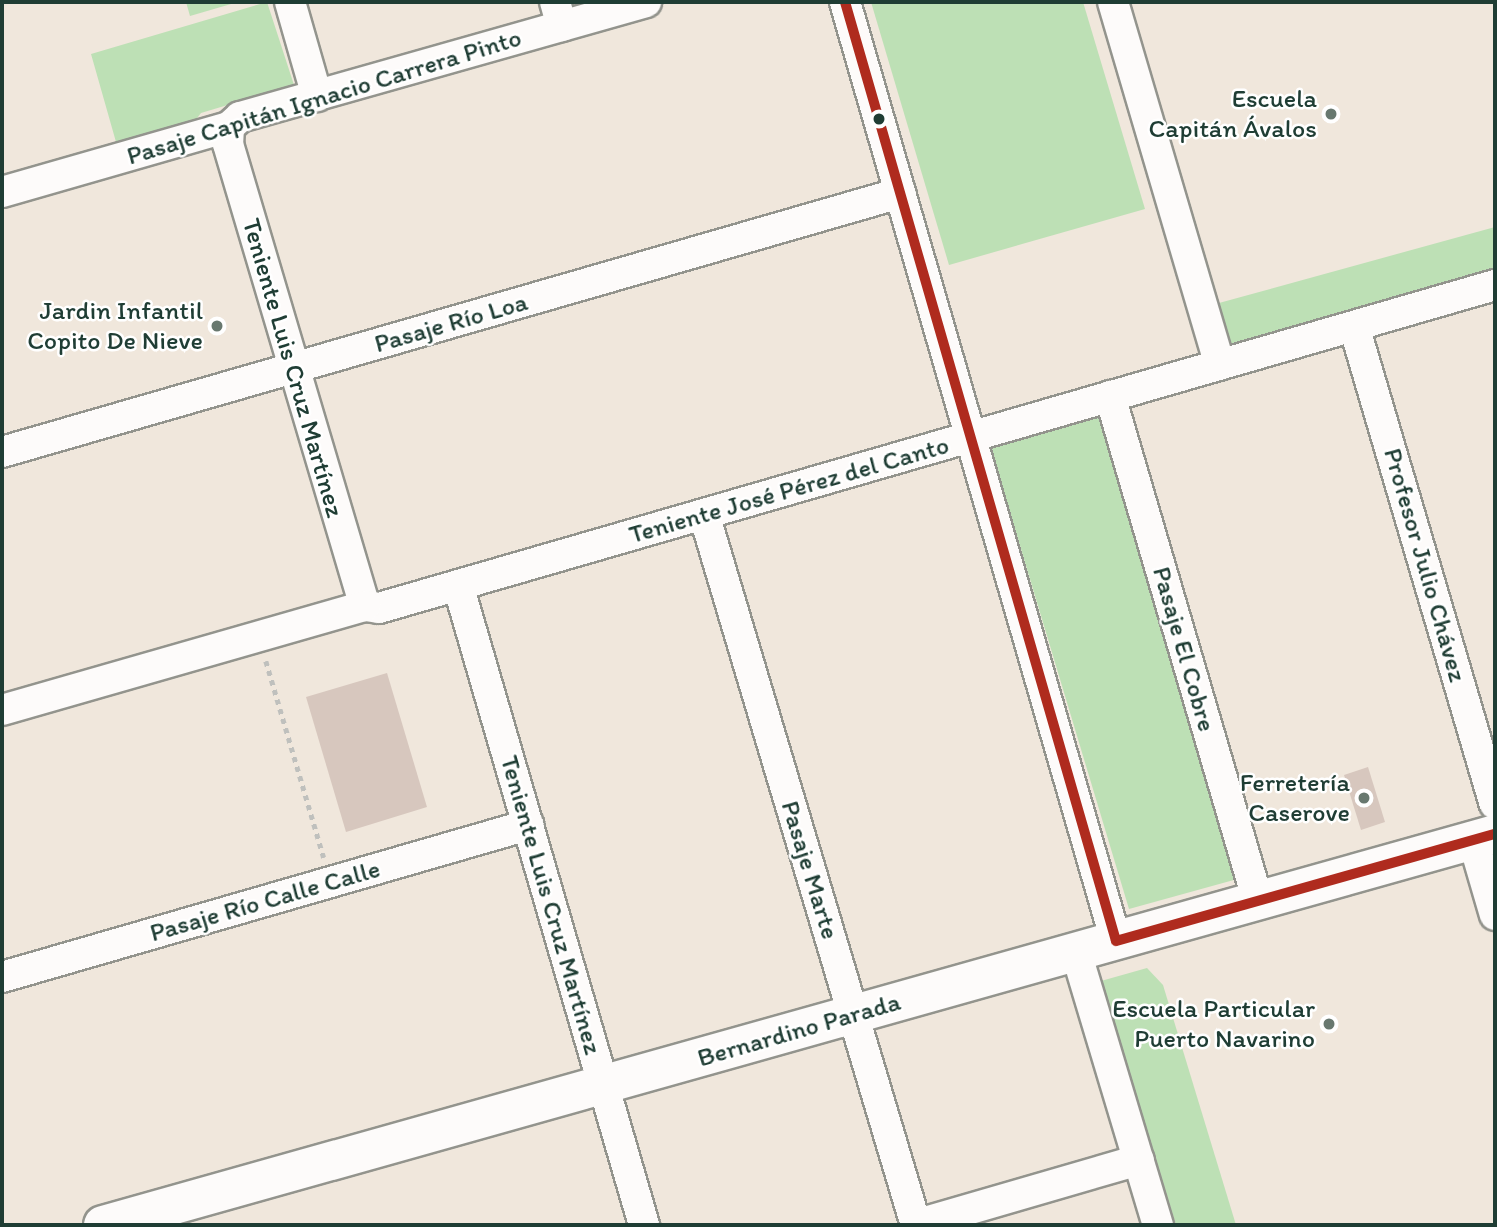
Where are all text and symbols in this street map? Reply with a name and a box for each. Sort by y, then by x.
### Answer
street label: Pasaje Capitán Ignacio Carrera Pinto [123,22,525,172]
place label: Escuela Capitán Ávalos [1148,83,1317,144]
marker: Escuela Capitán Ávalos [1323,106,1339,122]
unlabelled marker [872,112,886,126]
street label: Teniente Luis Cruz Martínez [235,215,351,521]
street label: Pasaje Río Loa [371,286,531,360]
place label: Jardin Infantil Copito De Nieve [27,295,203,356]
marker: Jardin Infantil Copito De Nieve [209,318,225,334]
street label: Teniente José Pérez del Canto [626,430,952,550]
street label: Profesor Julio Chávez [1377,444,1473,686]
street label: Pasaje El Cobre [1146,563,1222,735]
street label: Teniente Luis Cruz Martínez [493,752,609,1058]
place label: Ferretería Caserove [1240,767,1350,828]
marker: Ferretería Caserove [1356,790,1372,806]
street label: Pasaje Marte [774,797,846,943]
street label: Pasaje Río Calle Calle [146,853,384,949]
street label: Bernardino Parada [694,986,904,1074]
place label: Escuela Particular Puerto Navarino [1112,993,1315,1054]
marker: Escuela Particular Puerto Navarino [1321,1016,1337,1032]

